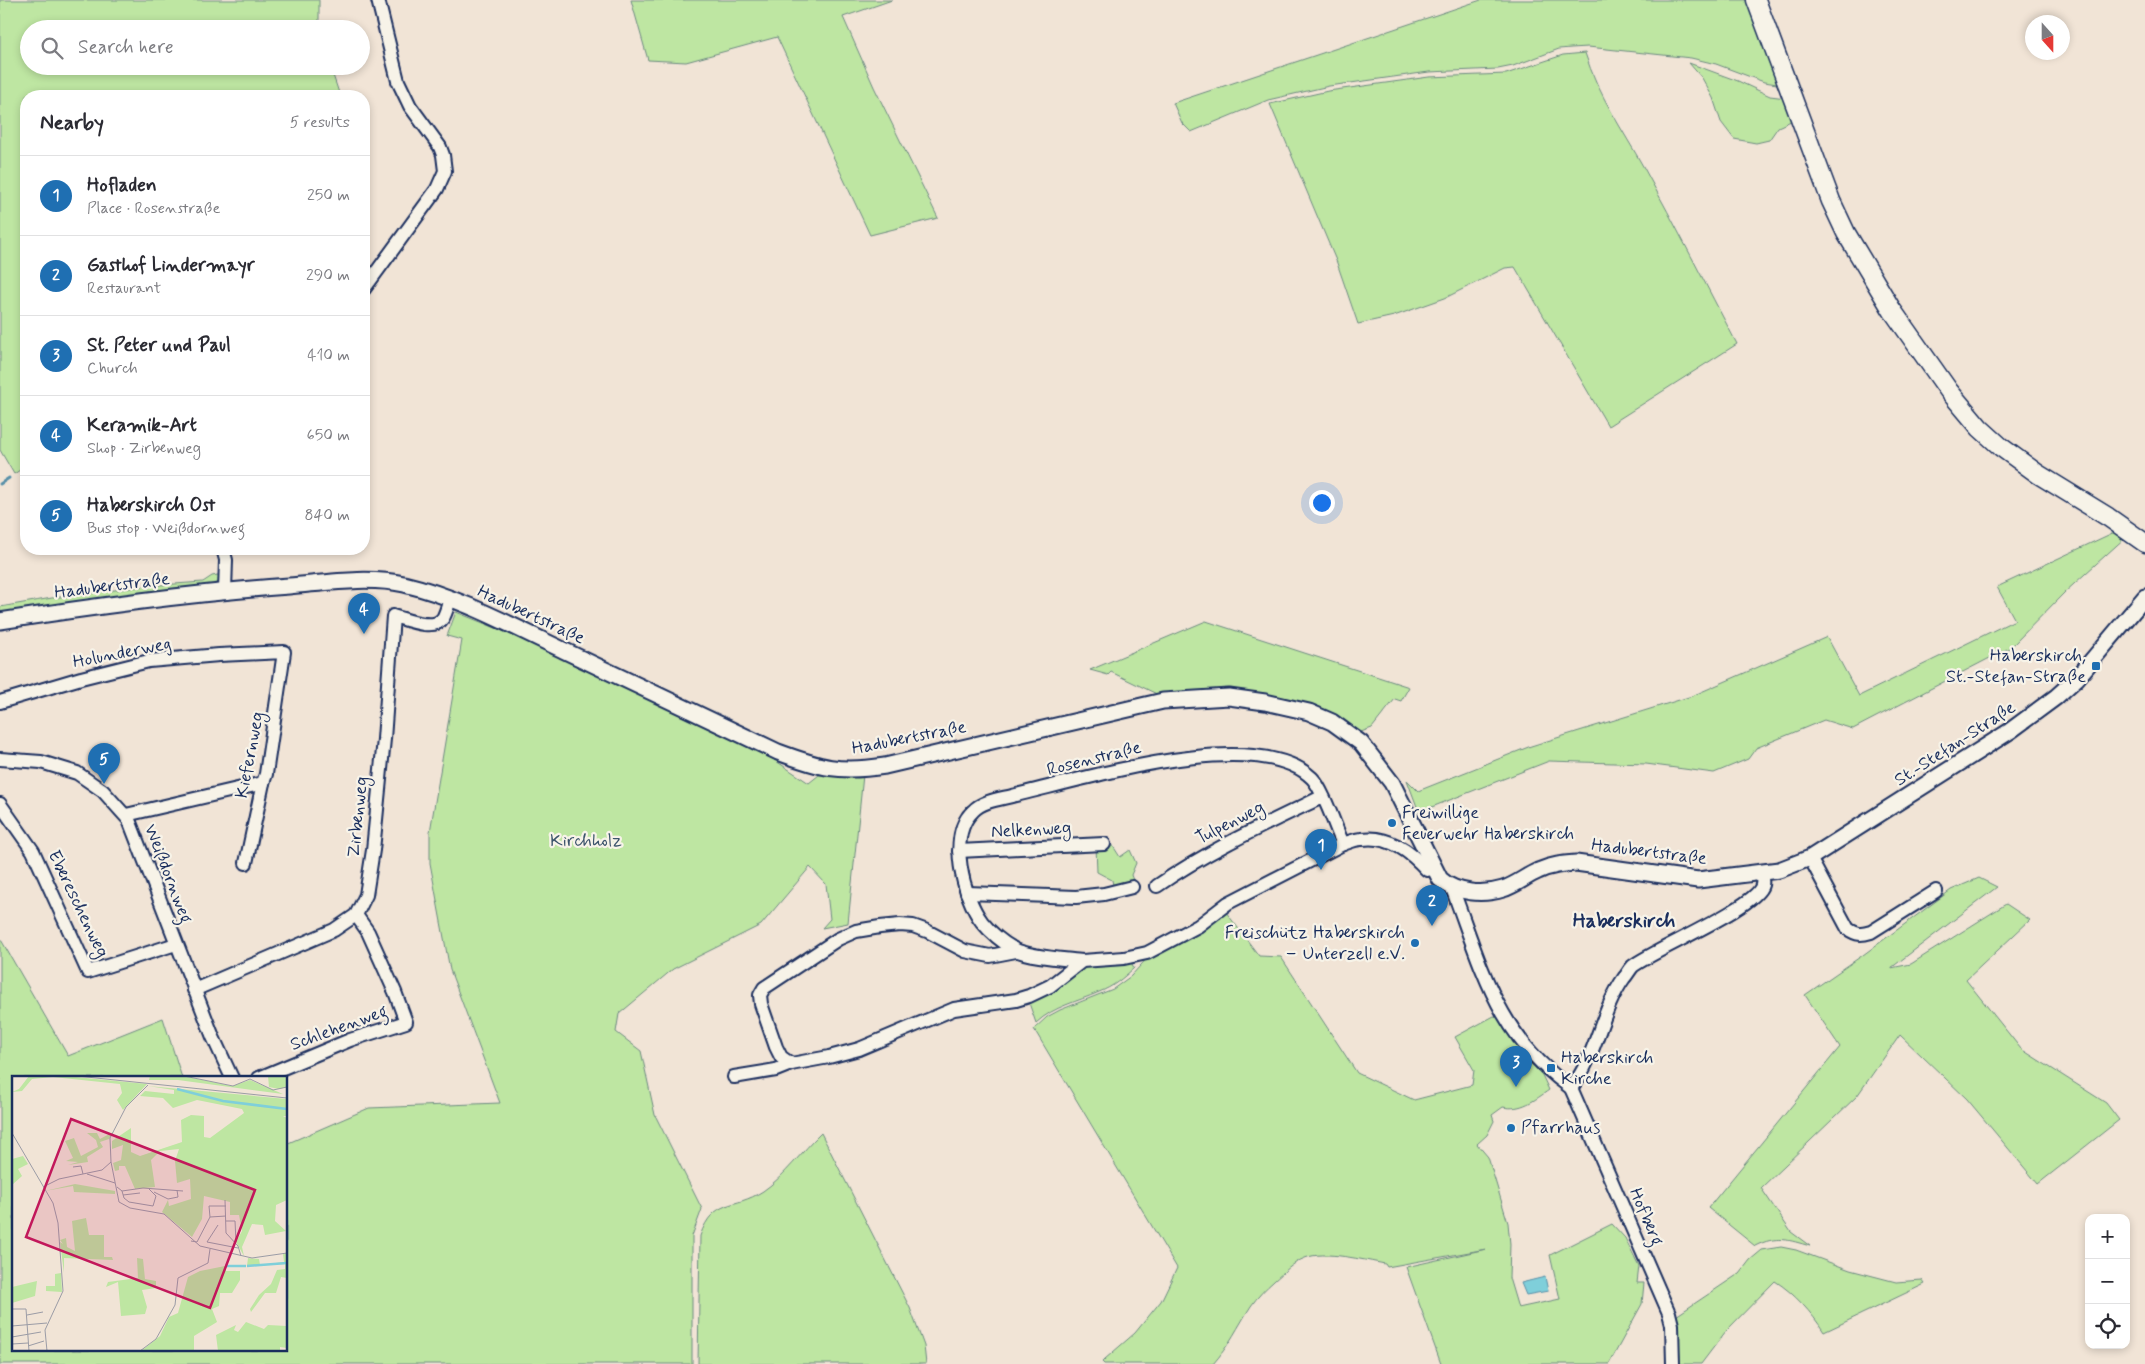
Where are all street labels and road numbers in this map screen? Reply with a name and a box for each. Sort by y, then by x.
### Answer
street label: Hadubertstraße [53,567,171,605]
street label: Hadubertstraße [473,580,589,650]
street label: Holunderweg [71,632,173,674]
street label: St.-Stefan-Straße [1890,696,2020,792]
street label: Kiefernweg [230,710,271,801]
street label: Hadubertstraße [850,715,968,761]
street label: Rosenstraße [1044,736,1144,782]
street label: Zirbenweg [342,775,375,859]
street label: Tulpenweg [1192,795,1269,851]
street label: Nelkenweg [990,816,1072,845]
street label: Weißdornweg [136,821,198,928]
street label: Hadubertstraße [1590,833,1708,871]
street label: Ebereschenweg [41,846,114,962]
street label: Schlehenweg [287,999,392,1059]
street label: Hofberg [1621,1184,1669,1250]

